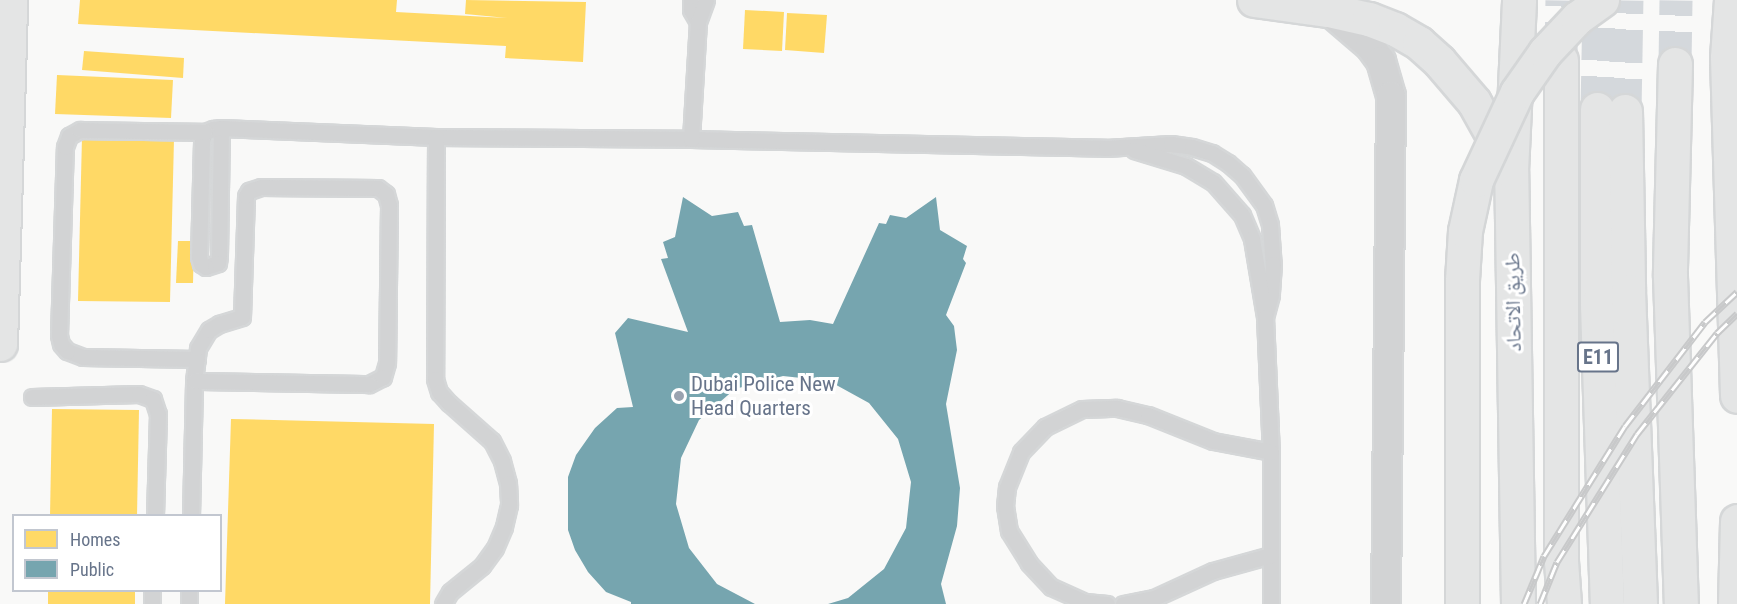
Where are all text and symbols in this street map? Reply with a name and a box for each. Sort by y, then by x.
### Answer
street label: طريق الاتحاد [1500,252,1526,352]
road number: E11 [1576,340,1620,374]
place label: Dubai Police New Head Quarters [691,371,836,421]
marker: Dubai Police New Head Quarters [672,389,686,403]
legend [12,514,222,592]
text: Homes [70,529,120,550]
text: Public [70,559,114,580]

